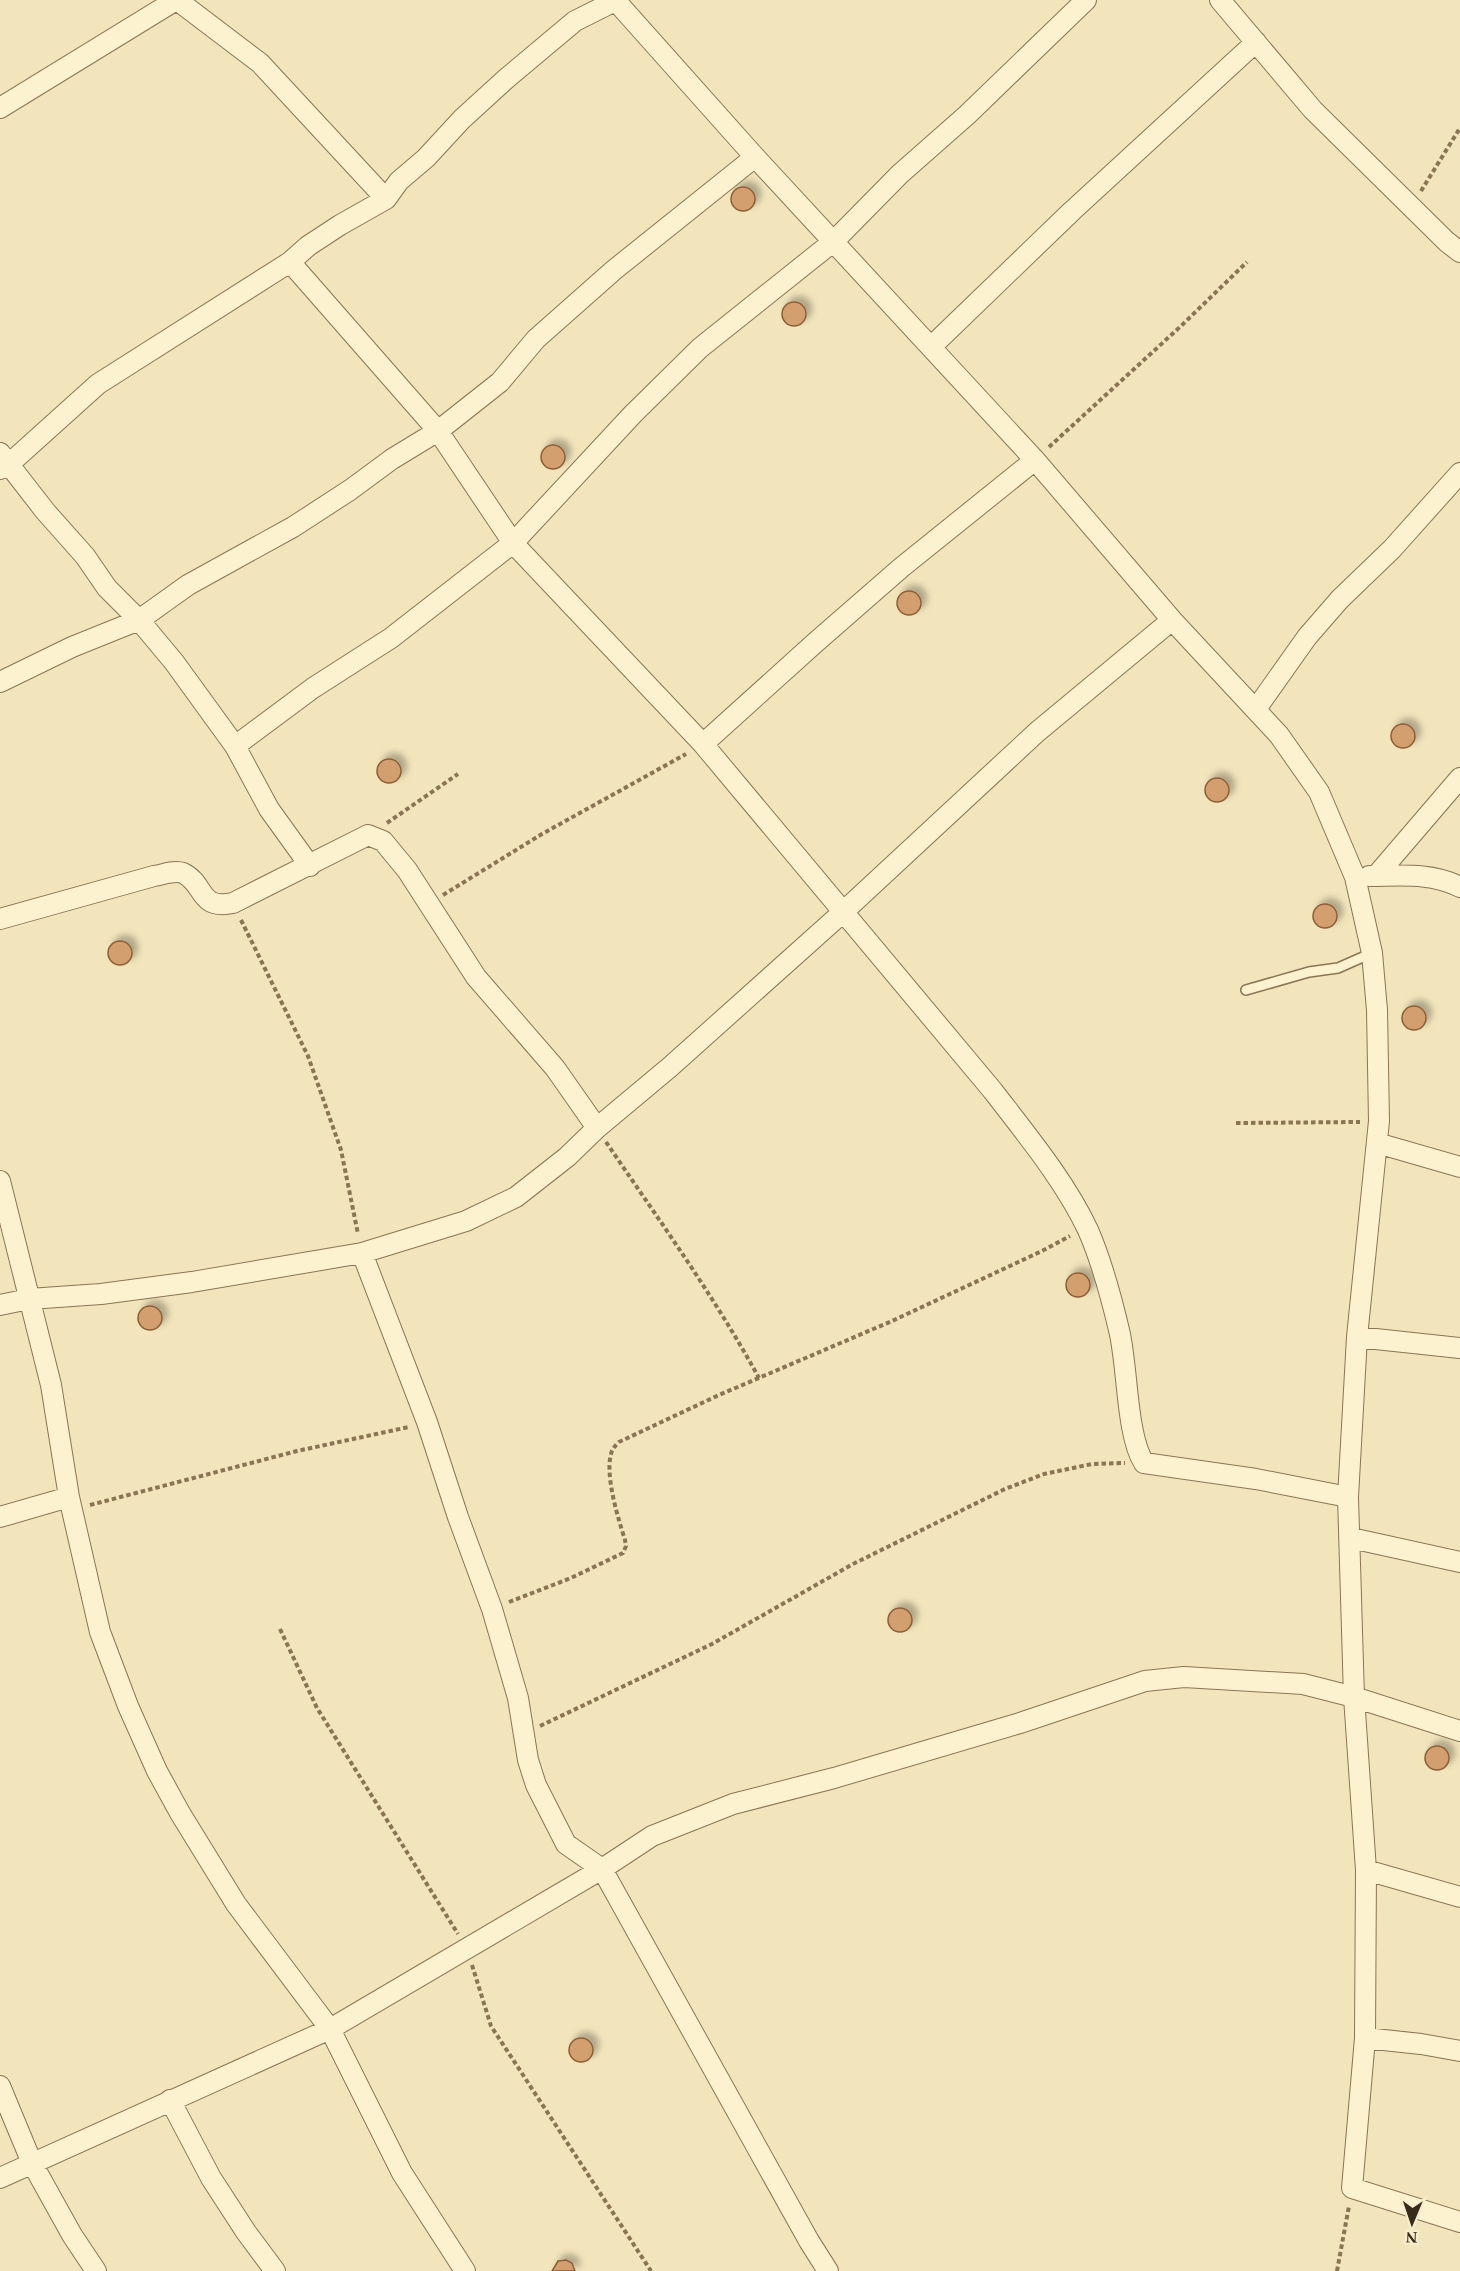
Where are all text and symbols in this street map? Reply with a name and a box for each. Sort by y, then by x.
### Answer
north arrow [1382,2193,1442,2253]
text: N [1405,2229,1418,2246]

